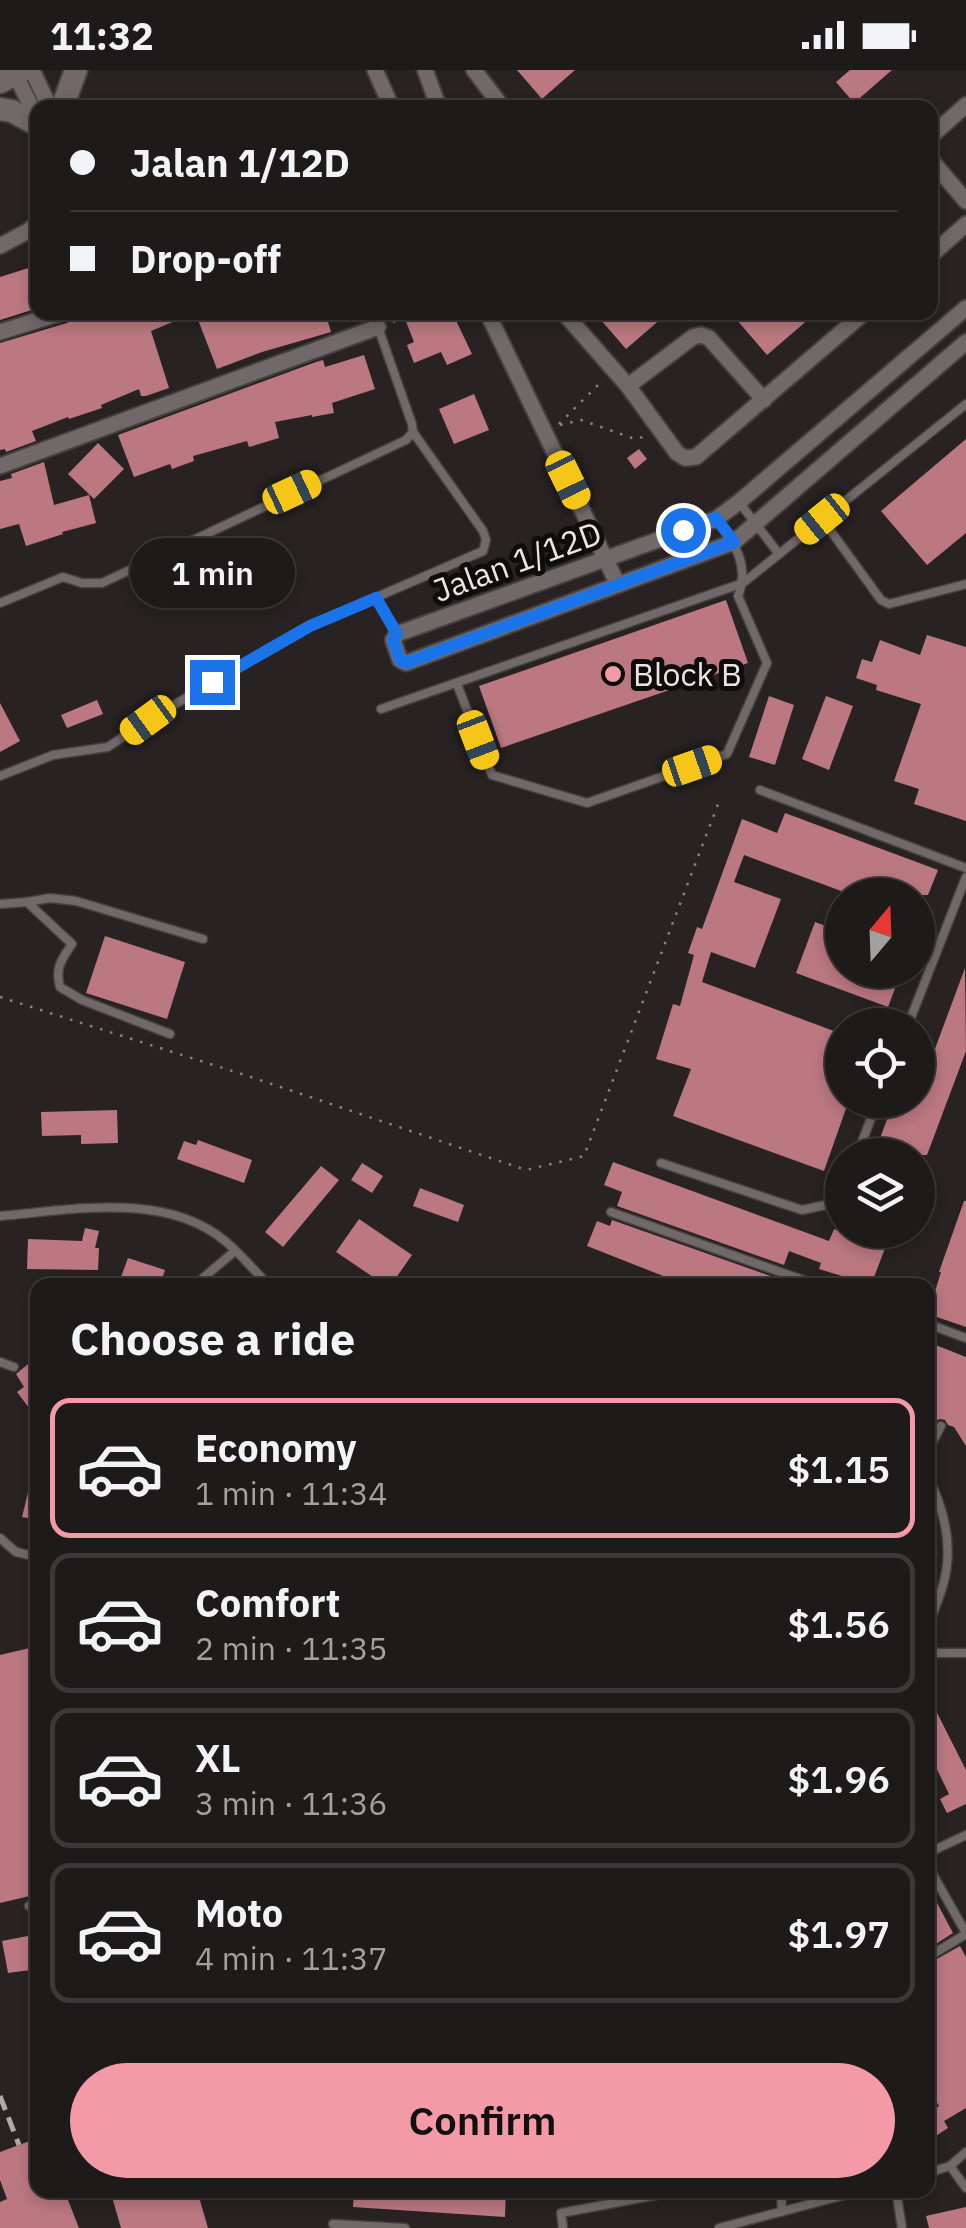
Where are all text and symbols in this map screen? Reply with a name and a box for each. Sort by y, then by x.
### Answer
text: 11:32 [50,11,154,60]
text: Jalan 1/12D [130,138,350,187]
text: Drop-off [130,234,281,283]
car [541,446,595,514]
car [258,466,326,518]
car [789,488,855,550]
route start [661,508,706,553]
street label: Jalan 1/12D [427,511,607,611]
callout: 1 min [130,537,294,607]
text: 1 min [171,552,254,594]
place label: Block B [633,653,742,695]
route end [190,660,235,705]
marker: Block B [602,663,624,685]
car [115,690,181,750]
car [453,707,503,773]
car [659,742,725,790]
north arrow [825,878,935,988]
map controls [825,878,935,1248]
button: locate [825,1008,935,1118]
button: layers [825,1138,935,1248]
text: Choose a ride [70,1309,355,1367]
icon: car [75,1423,165,1513]
text: Economy [195,1423,357,1472]
text: $1.15 [787,1444,890,1493]
text: 1 min · 11:34 [195,1472,388,1514]
icon: car [75,1578,165,1668]
text: Comfort [195,1578,340,1627]
text: $1.56 [787,1599,890,1648]
text: 2 min · 11:35 [195,1627,388,1669]
icon: car [75,1733,165,1823]
text: XL [195,1733,241,1782]
text: $1.96 [787,1754,890,1803]
text: 3 min · 11:36 [195,1782,388,1824]
icon: car [75,1888,165,1978]
text: Moto [195,1888,283,1937]
text: $1.97 [787,1909,890,1958]
text: 4 min · 11:37 [195,1937,388,1979]
button: Confirm [70,2063,895,2178]

